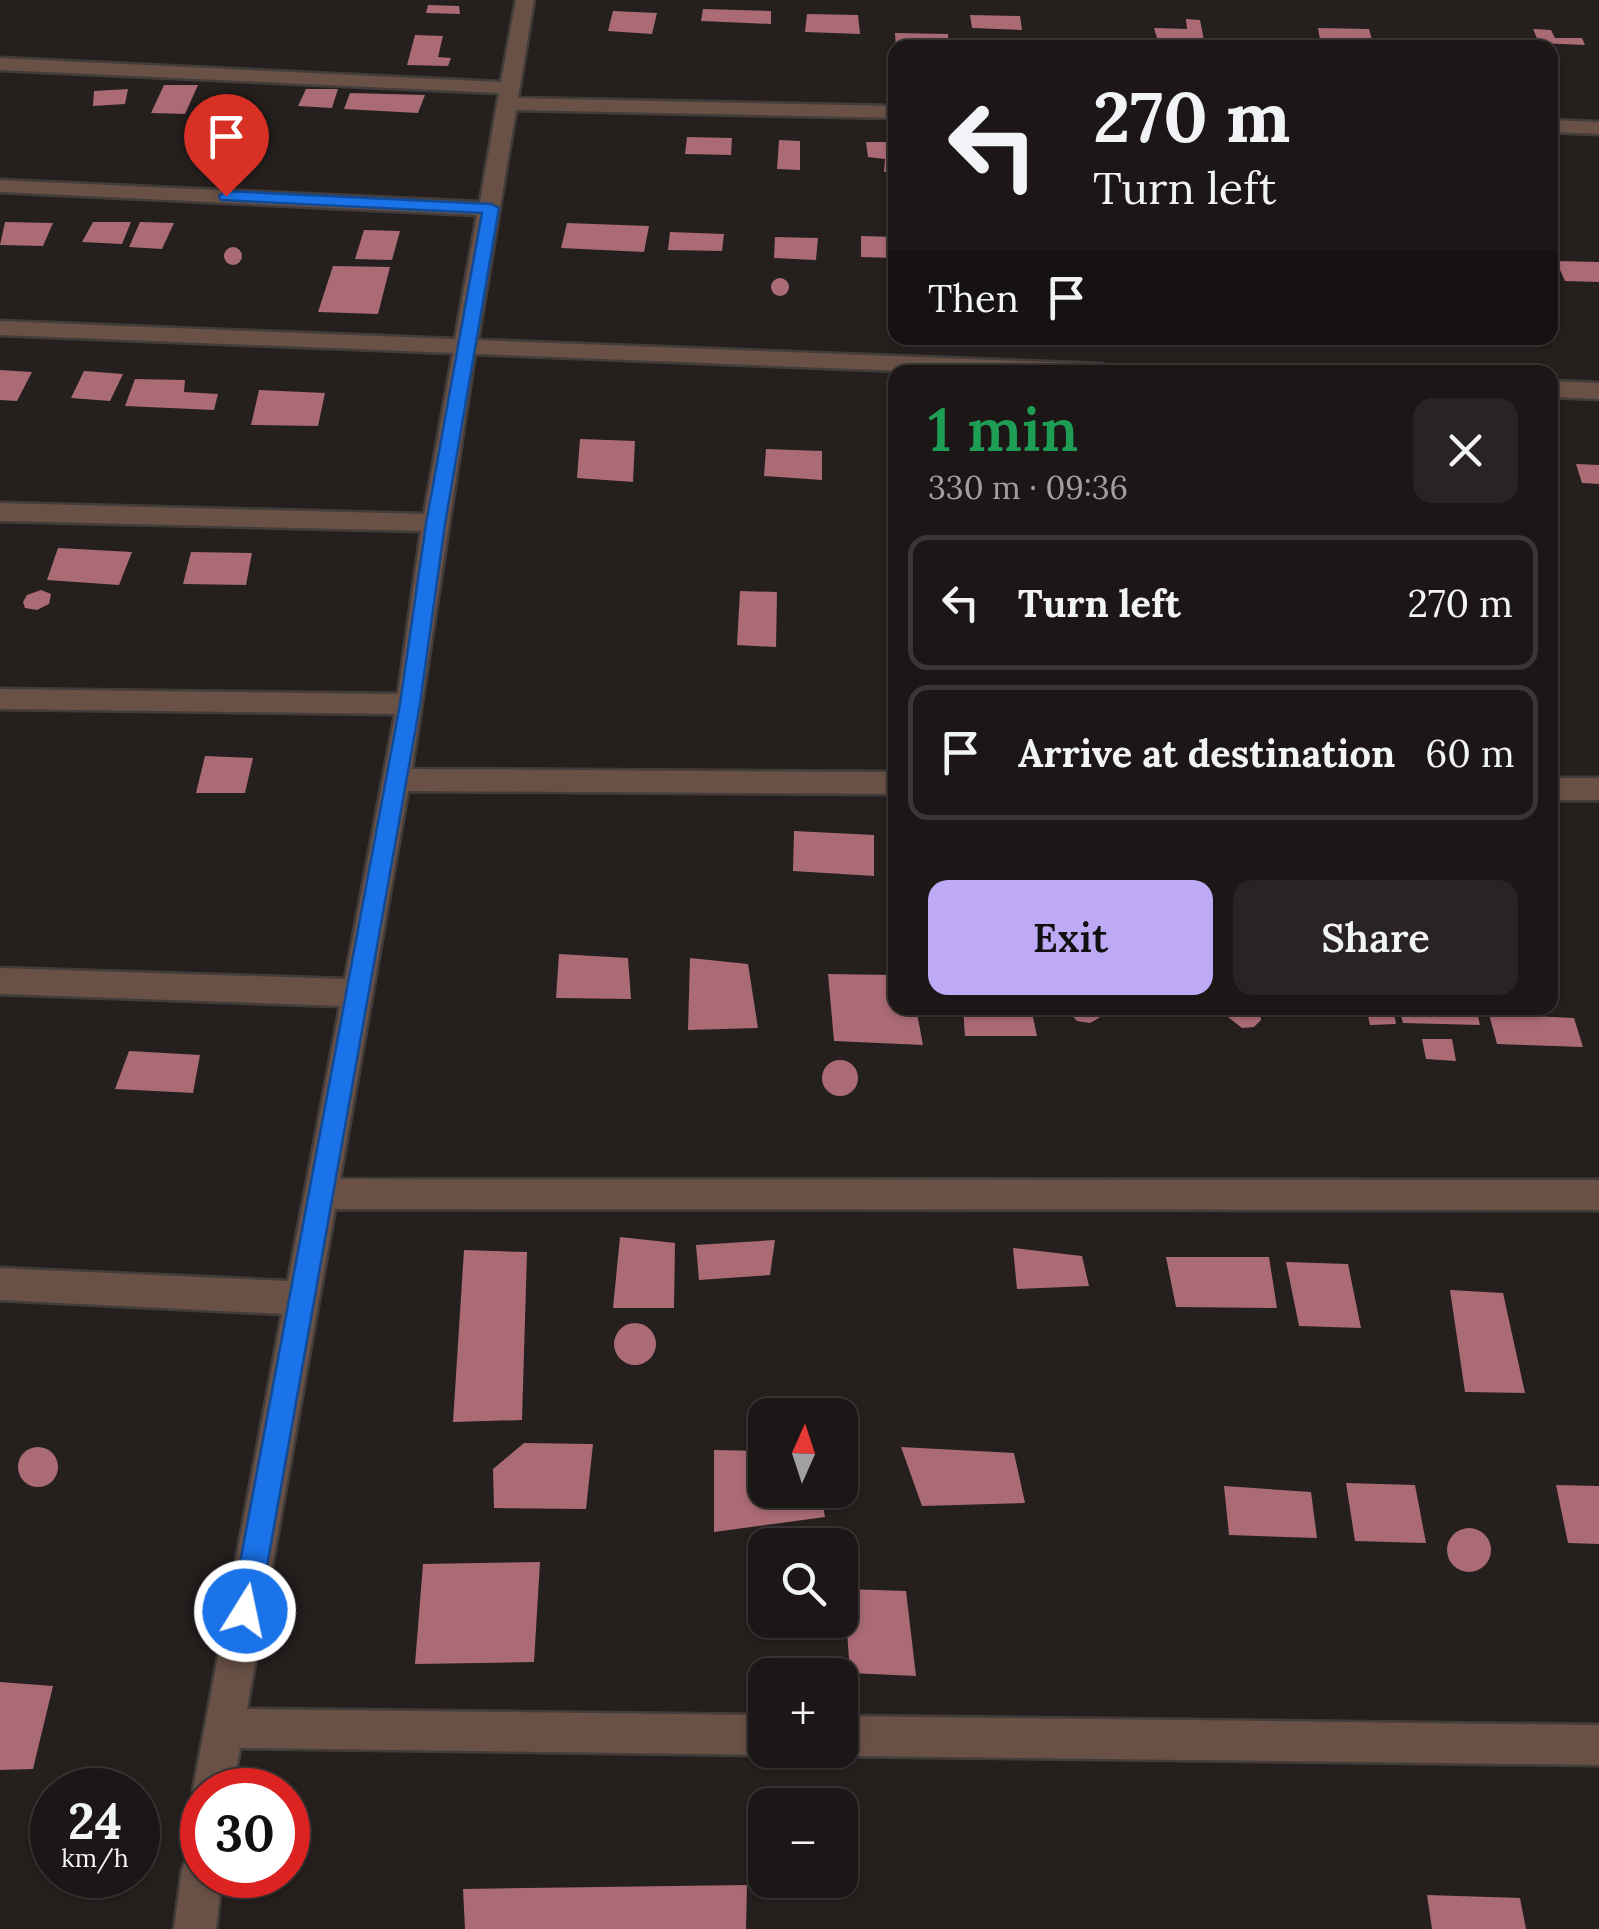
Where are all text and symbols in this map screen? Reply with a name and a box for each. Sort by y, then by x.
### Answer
text: 270 m [1093,72,1290,161]
icon: left [928,80,1058,210]
pin [184,94,269,197]
icon: arrive [199,109,254,164]
text: Turn left [1093,159,1276,216]
icon: arrive [1039,270,1094,325]
text: Then [928,274,1019,322]
text: 1 min [928,391,1078,467]
button: close [1413,398,1518,503]
text: 330 m · 09:36 [928,467,1128,508]
icon: left [933,575,988,630]
text: Turn left [1018,579,1181,627]
text: 270 m [1408,579,1513,627]
icon: arrive [933,725,988,780]
text: Arrive at destination [1018,729,1395,777]
text: 60 m [1425,729,1515,777]
button: Exit [928,880,1213,995]
button: Share [1233,880,1518,995]
north arrow [748,1398,858,1508]
map controls [748,1398,858,1898]
button: search [748,1528,858,1638]
position arrow [193,1559,297,1663]
button: + [748,1658,858,1768]
speed limit sign: 30 [180,1768,310,1898]
button: − [748,1788,858,1898]
text: 24 [68,1789,122,1853]
text: km/h [61,1842,129,1874]

